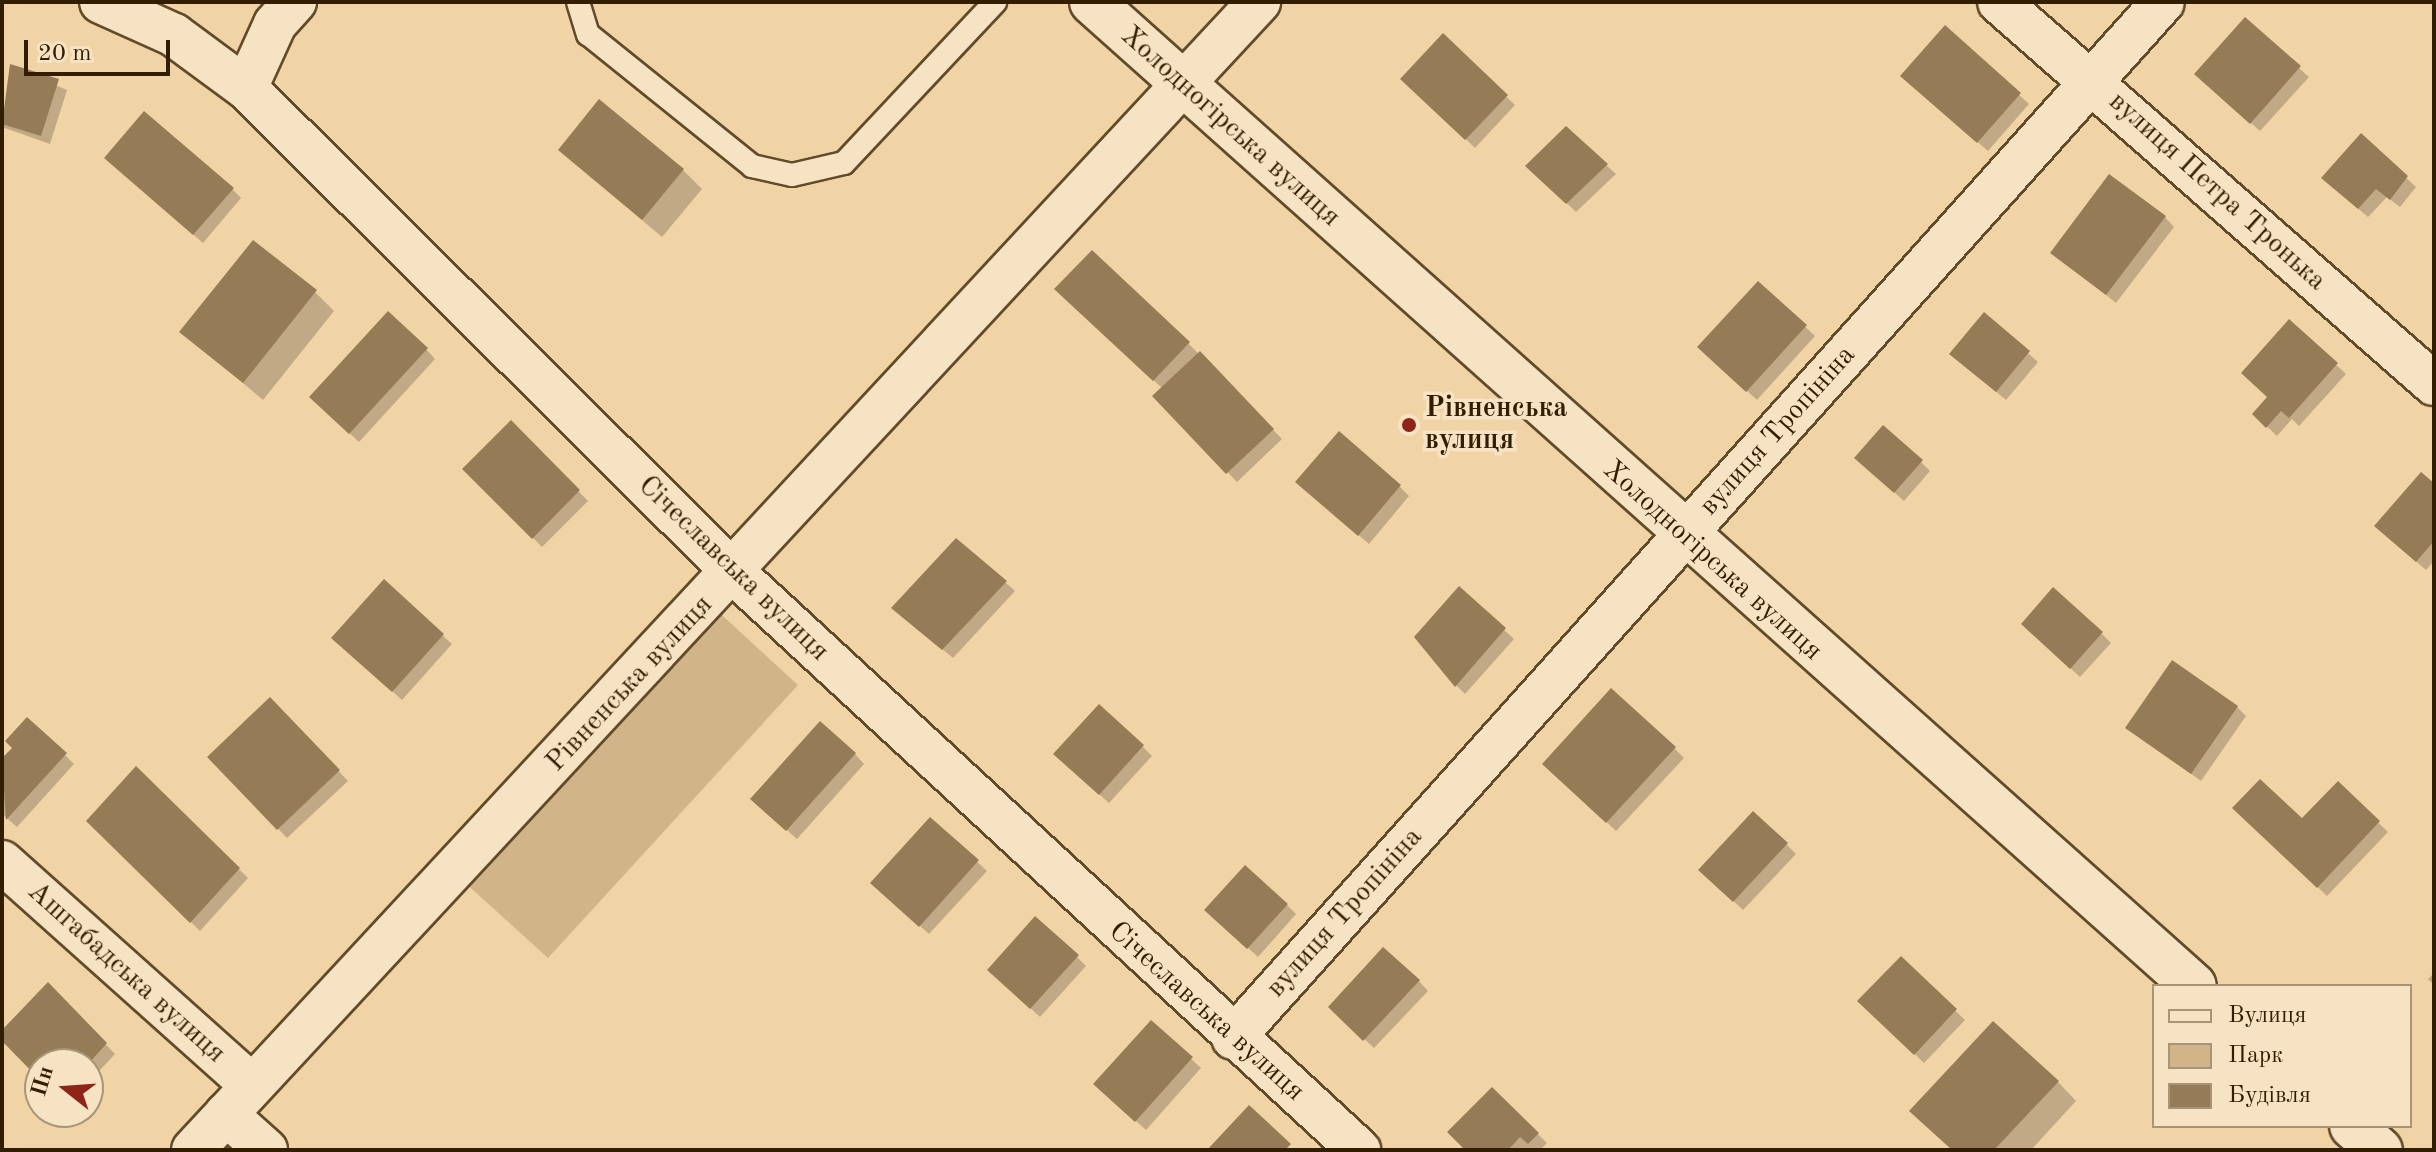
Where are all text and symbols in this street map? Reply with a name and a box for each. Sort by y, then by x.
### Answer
street label: Холодногірська вулиця [1113,20,1347,234]
scale bar [28,24,174,74]
text: 20 m [38,42,92,66]
street label: вулиця Петра Тронька [2101,85,2333,299]
street label: вулиця Тропініна [1693,339,1863,523]
place label: Рівненська вулиця [1425,392,1568,458]
marker: Рівненська вулиця [1400,416,1418,434]
street label: Холодногірська вулиця [1595,454,1829,668]
street label: Січеславська вулиця [631,469,835,669]
street label: Рівненська вулиця [540,589,720,779]
street label: вулиця Тропініна [1260,821,1430,1005]
street label: Ашгабадська вулиця [20,875,232,1071]
street label: Січеславська вулиця [1101,915,1311,1109]
legend [2152,984,2412,1128]
text: Вулиця [2228,1004,2307,1028]
text: Парк [2228,1044,2283,1068]
north arrow [24,1048,104,1128]
text: Пн [28,1064,58,1099]
text: Будівля [2228,1084,2311,1108]

